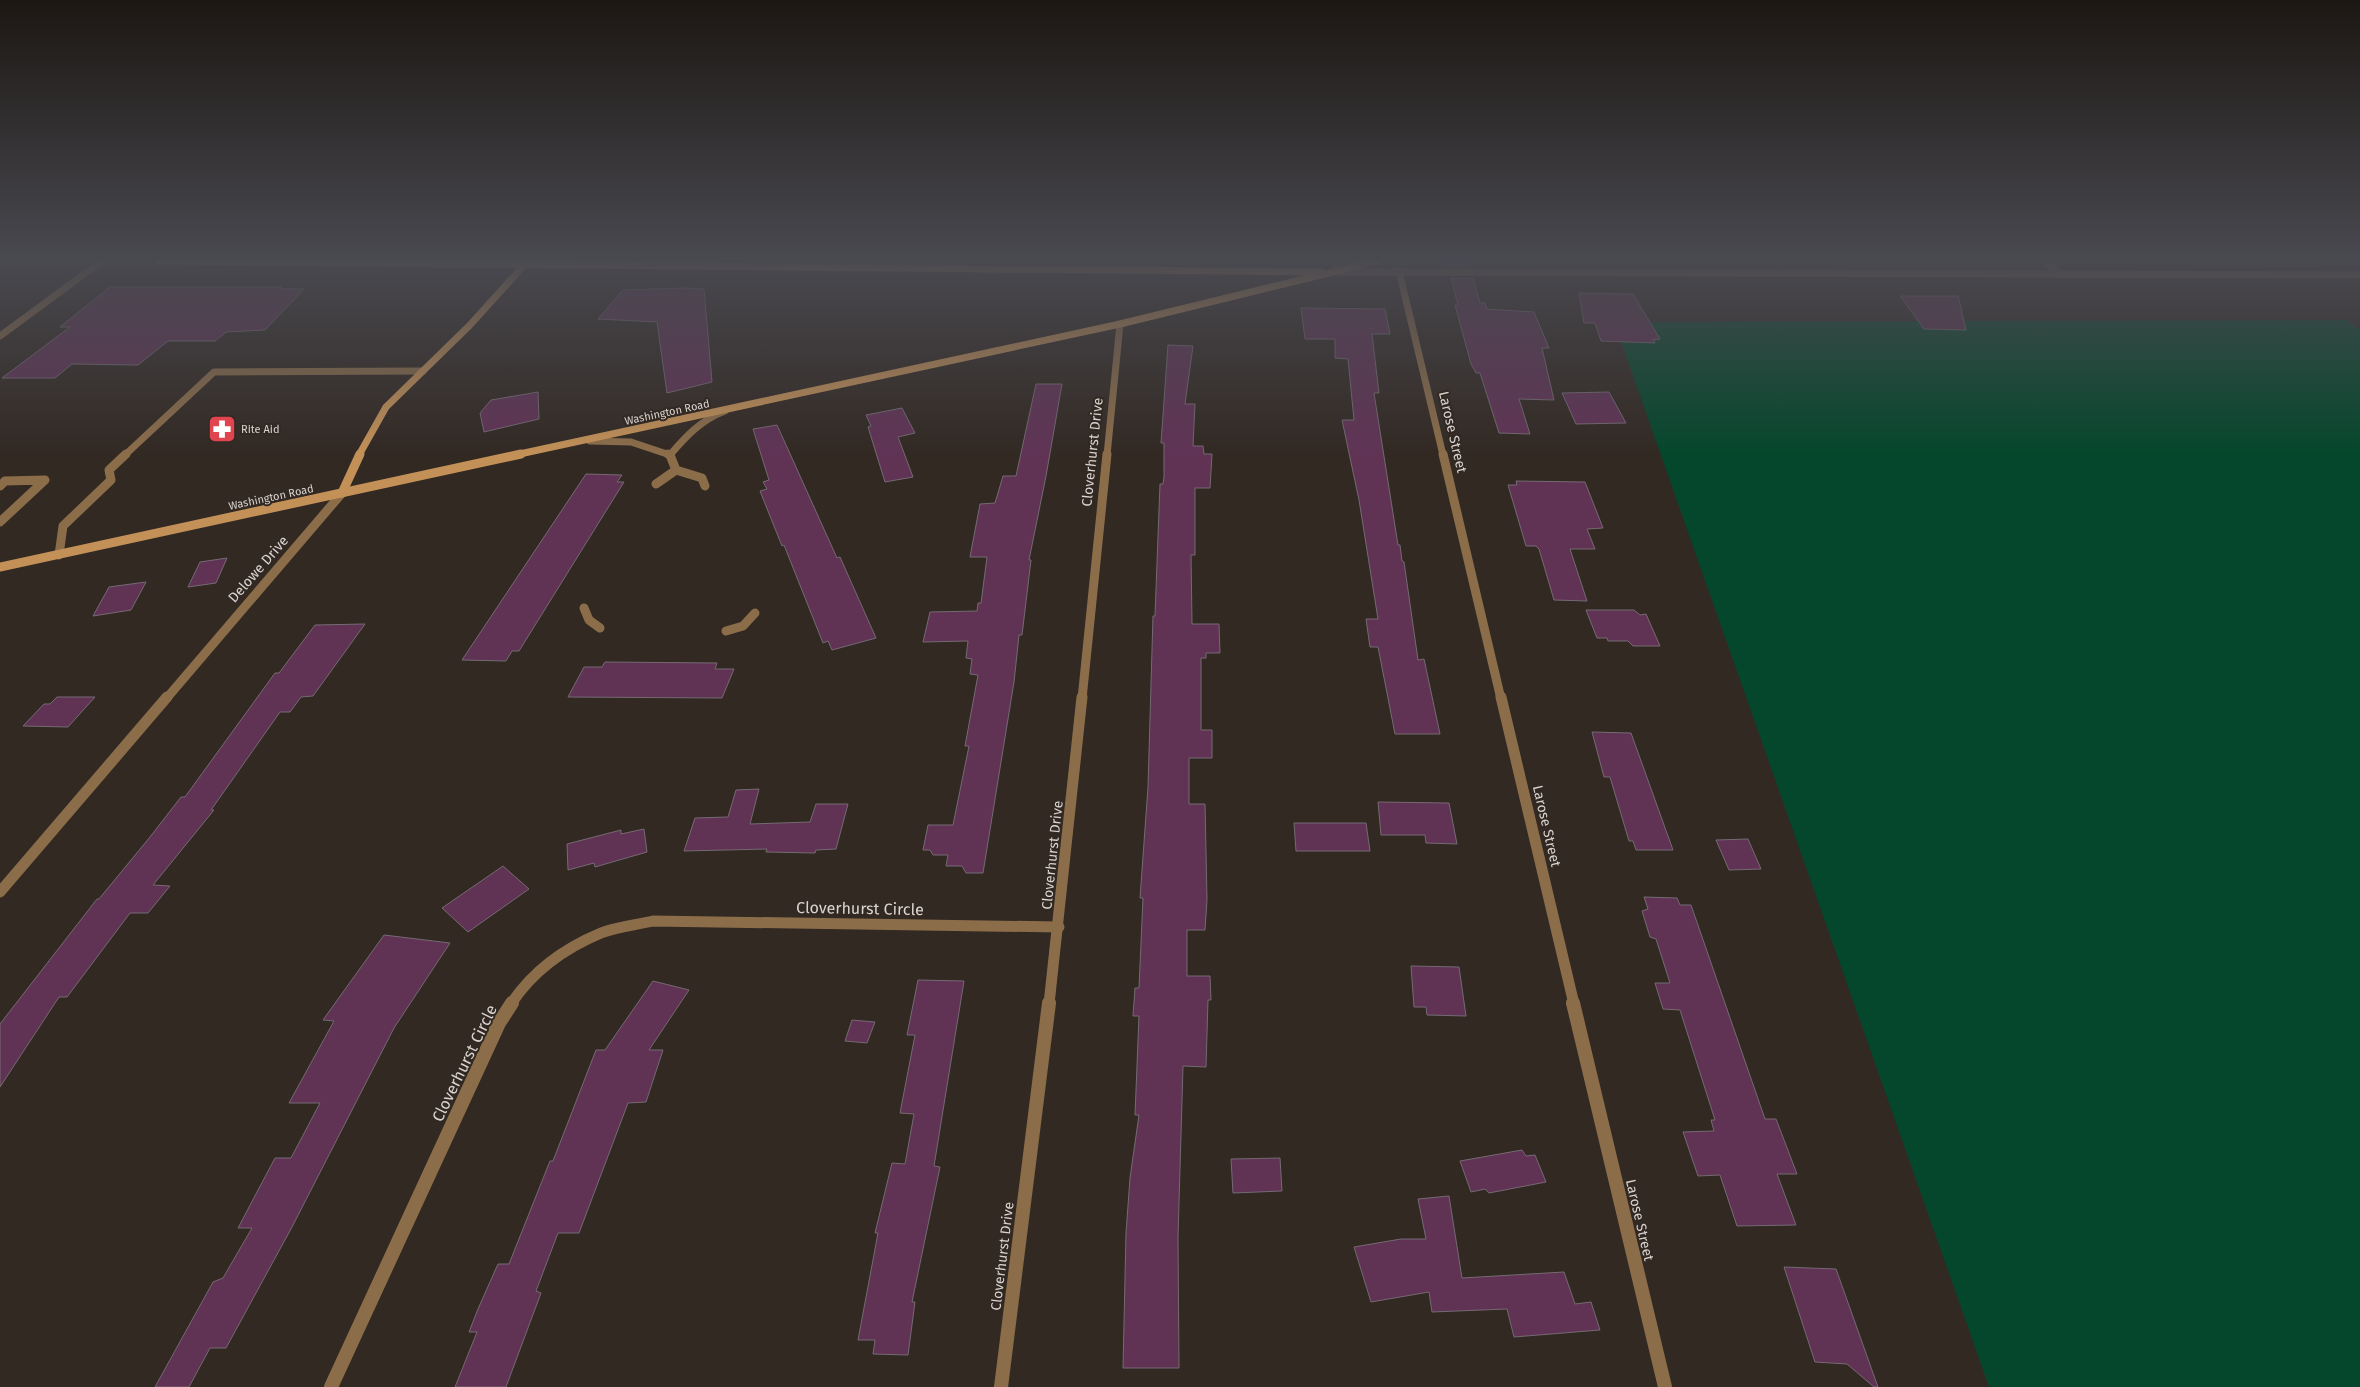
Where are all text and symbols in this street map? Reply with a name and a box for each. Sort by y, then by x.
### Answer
street label: Larose Street [1435,390,1470,476]
street label: Washington Road [623,397,711,428]
street label: Cloverhurst Drive [1078,397,1107,507]
pharmacy icon: Rite Aid [207,414,237,444]
place label: Rite Aid [241,423,279,436]
street label: Washington Road [227,482,315,513]
street label: Delowe Drive [225,532,292,606]
street label: Larose Street [1529,784,1564,870]
street label: Cloverhurst Drive [1038,800,1067,910]
street label: Cloverhurst Circle [796,898,924,919]
street label: Cloverhurst Circle [428,1002,501,1125]
street label: Larose Street [1622,1178,1657,1264]
street label: Cloverhurst Drive [987,1201,1018,1311]

